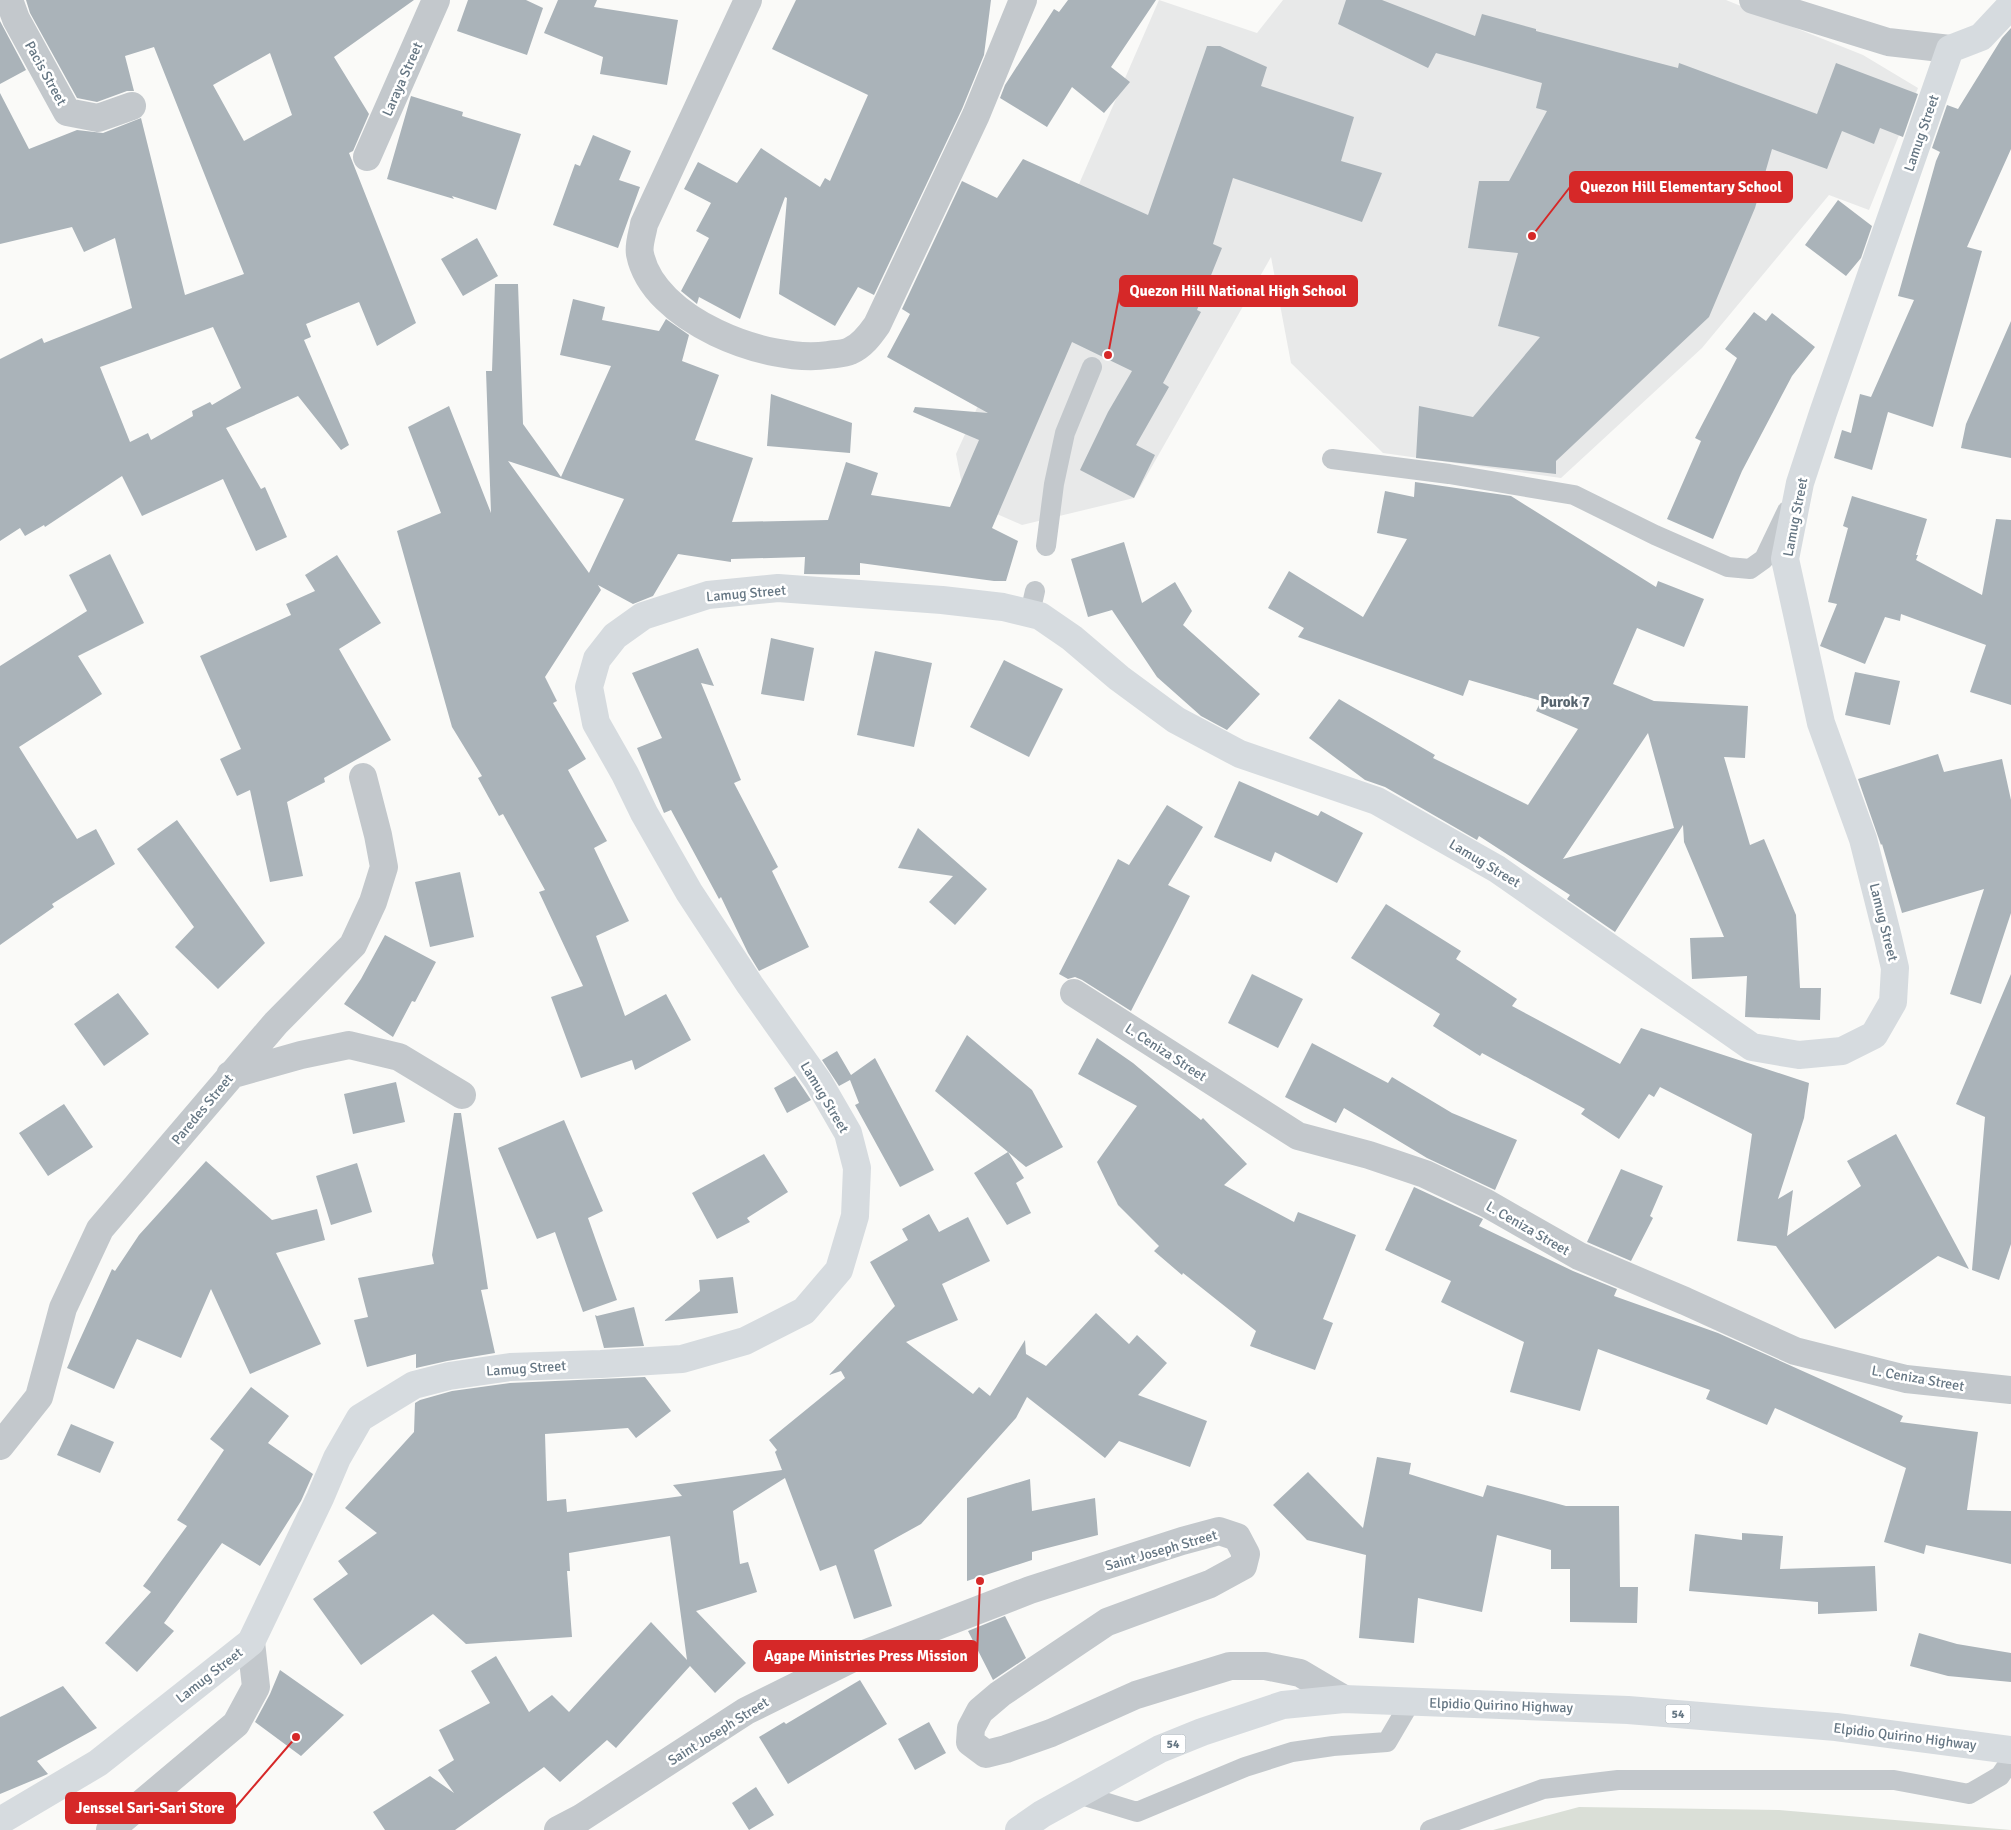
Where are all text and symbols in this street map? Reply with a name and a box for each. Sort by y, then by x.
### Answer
street label: Pacis Street [21,38,70,108]
street label: Laraya Street [379,39,426,119]
street label: Lamug Street [1900,92,1943,174]
callout: Quezon Hill Elementary School [1570,172,1792,202]
text: Quezon Hill Elementary School [1580,178,1782,196]
callout: Quezon Hill National High School [1120,276,1357,306]
text: Quezon Hill National High School [1129,282,1347,300]
street label: Lamug Street [1780,476,1811,558]
street label: Lamug Street [705,582,787,605]
district label: Purok 7 [1540,693,1590,711]
street label: Lamug Street [1446,836,1524,891]
street label: Lamug Street [1866,881,1901,963]
street label: L. Ceniza Street [1122,1020,1210,1085]
street label: Lamug Street [797,1059,853,1136]
street label: Paredes Street [168,1071,237,1148]
street label: L. Ceniza Street [1483,1198,1573,1259]
street label: Lamug Street [486,1357,567,1380]
street label: L. Ceniza Street [1870,1362,1966,1395]
street label: Saint Joseph Street [1103,1526,1219,1575]
callout: Agape Ministries Press Mission [754,1641,977,1671]
street label: Lamug Street [173,1644,246,1707]
text: Agape Ministries Press Mission [764,1647,968,1665]
street label: Saint Joseph Street [665,1694,772,1769]
street label: Elpidio Quirino Highway [1429,1694,1574,1717]
road number: 54 [1666,1705,1690,1724]
street label: Elpidio Quirino Highway [1832,1719,1978,1754]
road number: 54 [1160,1735,1186,1754]
callout: Jenssel Sari-Sari Store [66,1793,235,1823]
text: Jenssel Sari-Sari Store [76,1799,224,1817]

